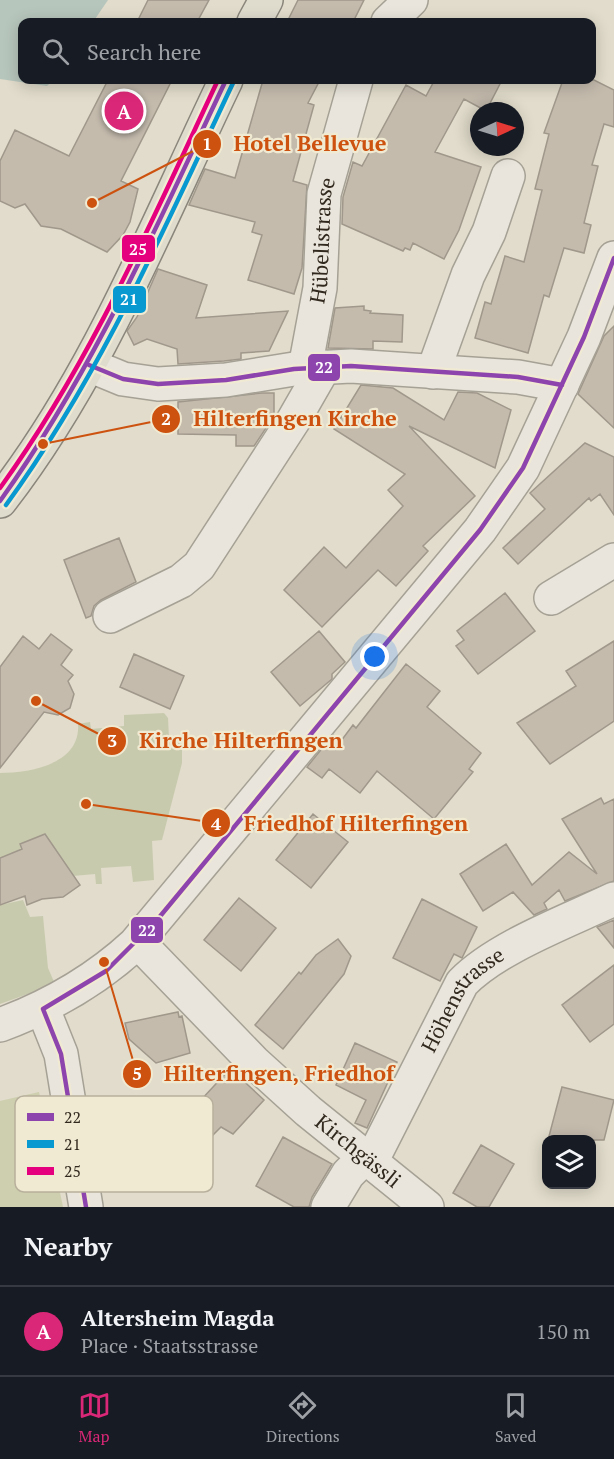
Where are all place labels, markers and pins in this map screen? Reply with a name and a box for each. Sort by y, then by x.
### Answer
pin: A [104,88,144,134]
callout: Hotel Bellevue [192,124,399,164]
callout: Hilterfingen Kirche [151,399,409,439]
callout: Kirche Hilterfingen [97,721,354,761]
callout: Friedhof Hilterfingen [201,803,480,843]
callout: Hilterfingen, Friedhof [122,1054,407,1094]

